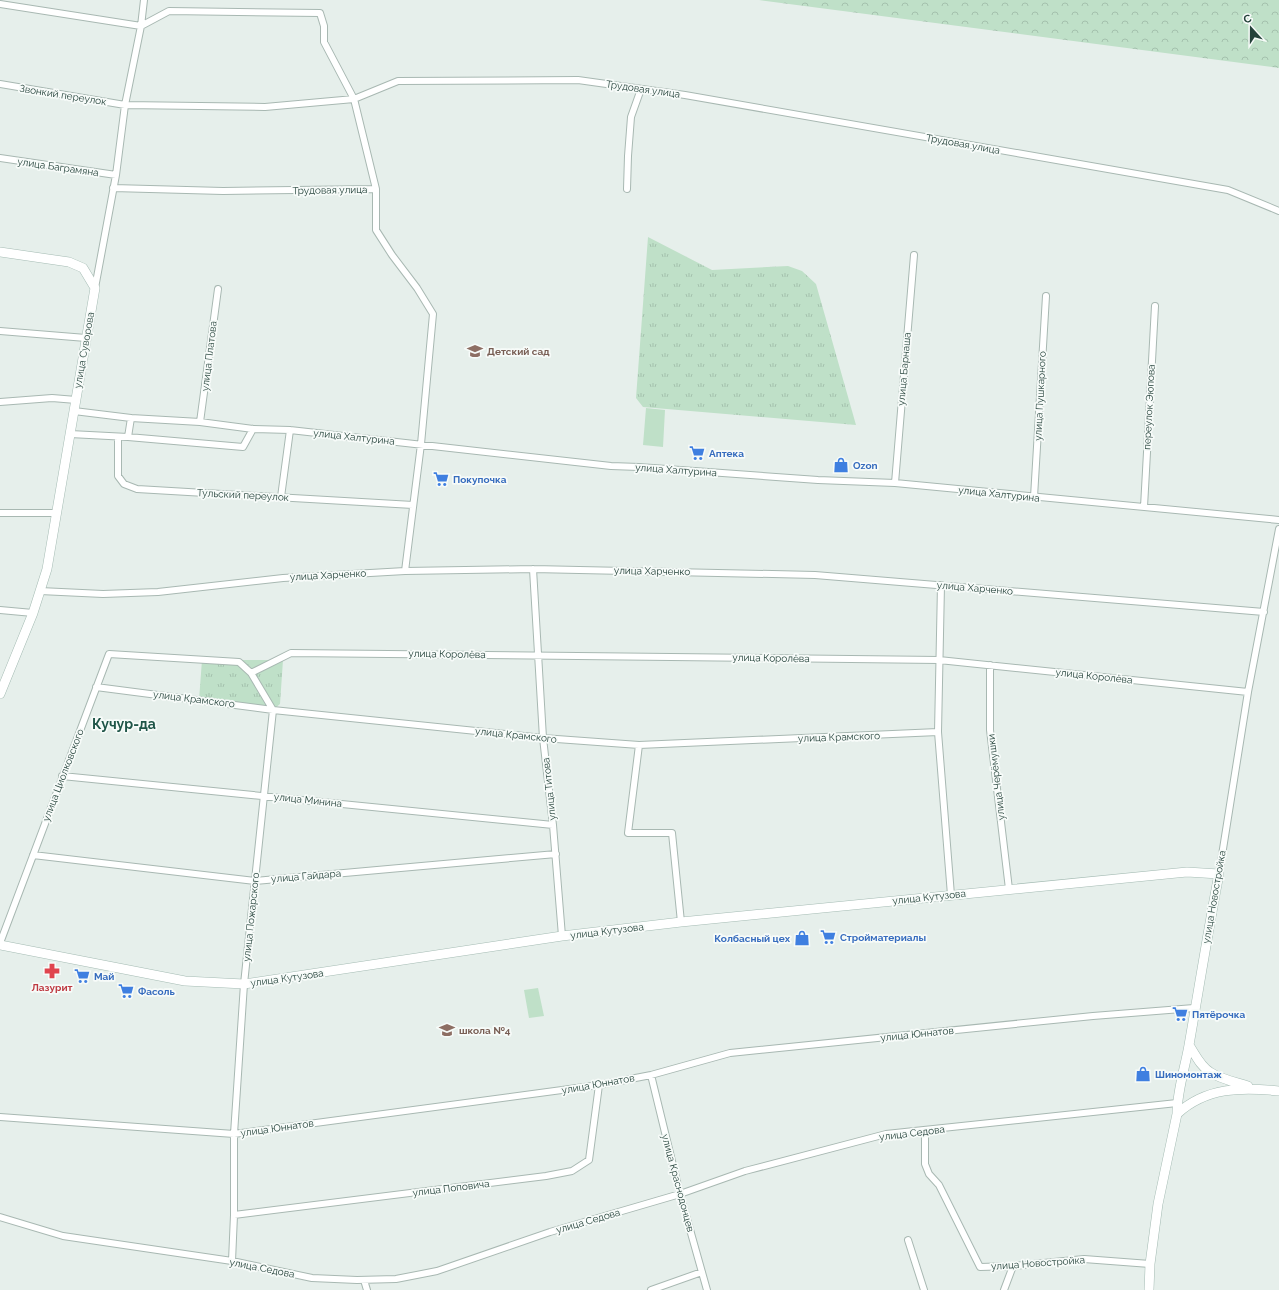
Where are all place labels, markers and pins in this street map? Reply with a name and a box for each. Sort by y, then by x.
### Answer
school or university icon: Детский сад [466,342,484,360]
place label: Детский сад [487,346,550,357]
supermarket icon: Аптека [688,444,706,462]
place label: Аптека [709,448,744,459]
shop icon: Ozon [832,456,850,474]
place label: Ozon [853,460,877,471]
supermarket icon: Покупочка [432,470,450,488]
place label: Покупочка [453,474,507,485]
supermarket icon: Стройматериалы [819,928,837,946]
shop icon: Колбасный цех [793,929,811,947]
place label: Стройматериалы [840,932,926,943]
place label: Колбасный цех [714,933,791,944]
pharmacy icon: Лазурит [43,962,61,980]
supermarket icon: Май [73,967,91,985]
place label: Май [94,971,114,982]
place label: Лазурит [31,982,73,993]
supermarket icon: Фасоль [117,982,135,1000]
place label: Фасоль [138,986,176,997]
supermarket icon: Пятёрочка [1171,1005,1189,1023]
place label: Пятёрочка [1192,1009,1245,1020]
school or university icon: школа №4 [438,1021,456,1039]
place label: школа №4 [459,1025,511,1036]
shop icon: Шиномонтаж [1134,1065,1152,1083]
place label: Шиномонтаж [1155,1069,1222,1080]

